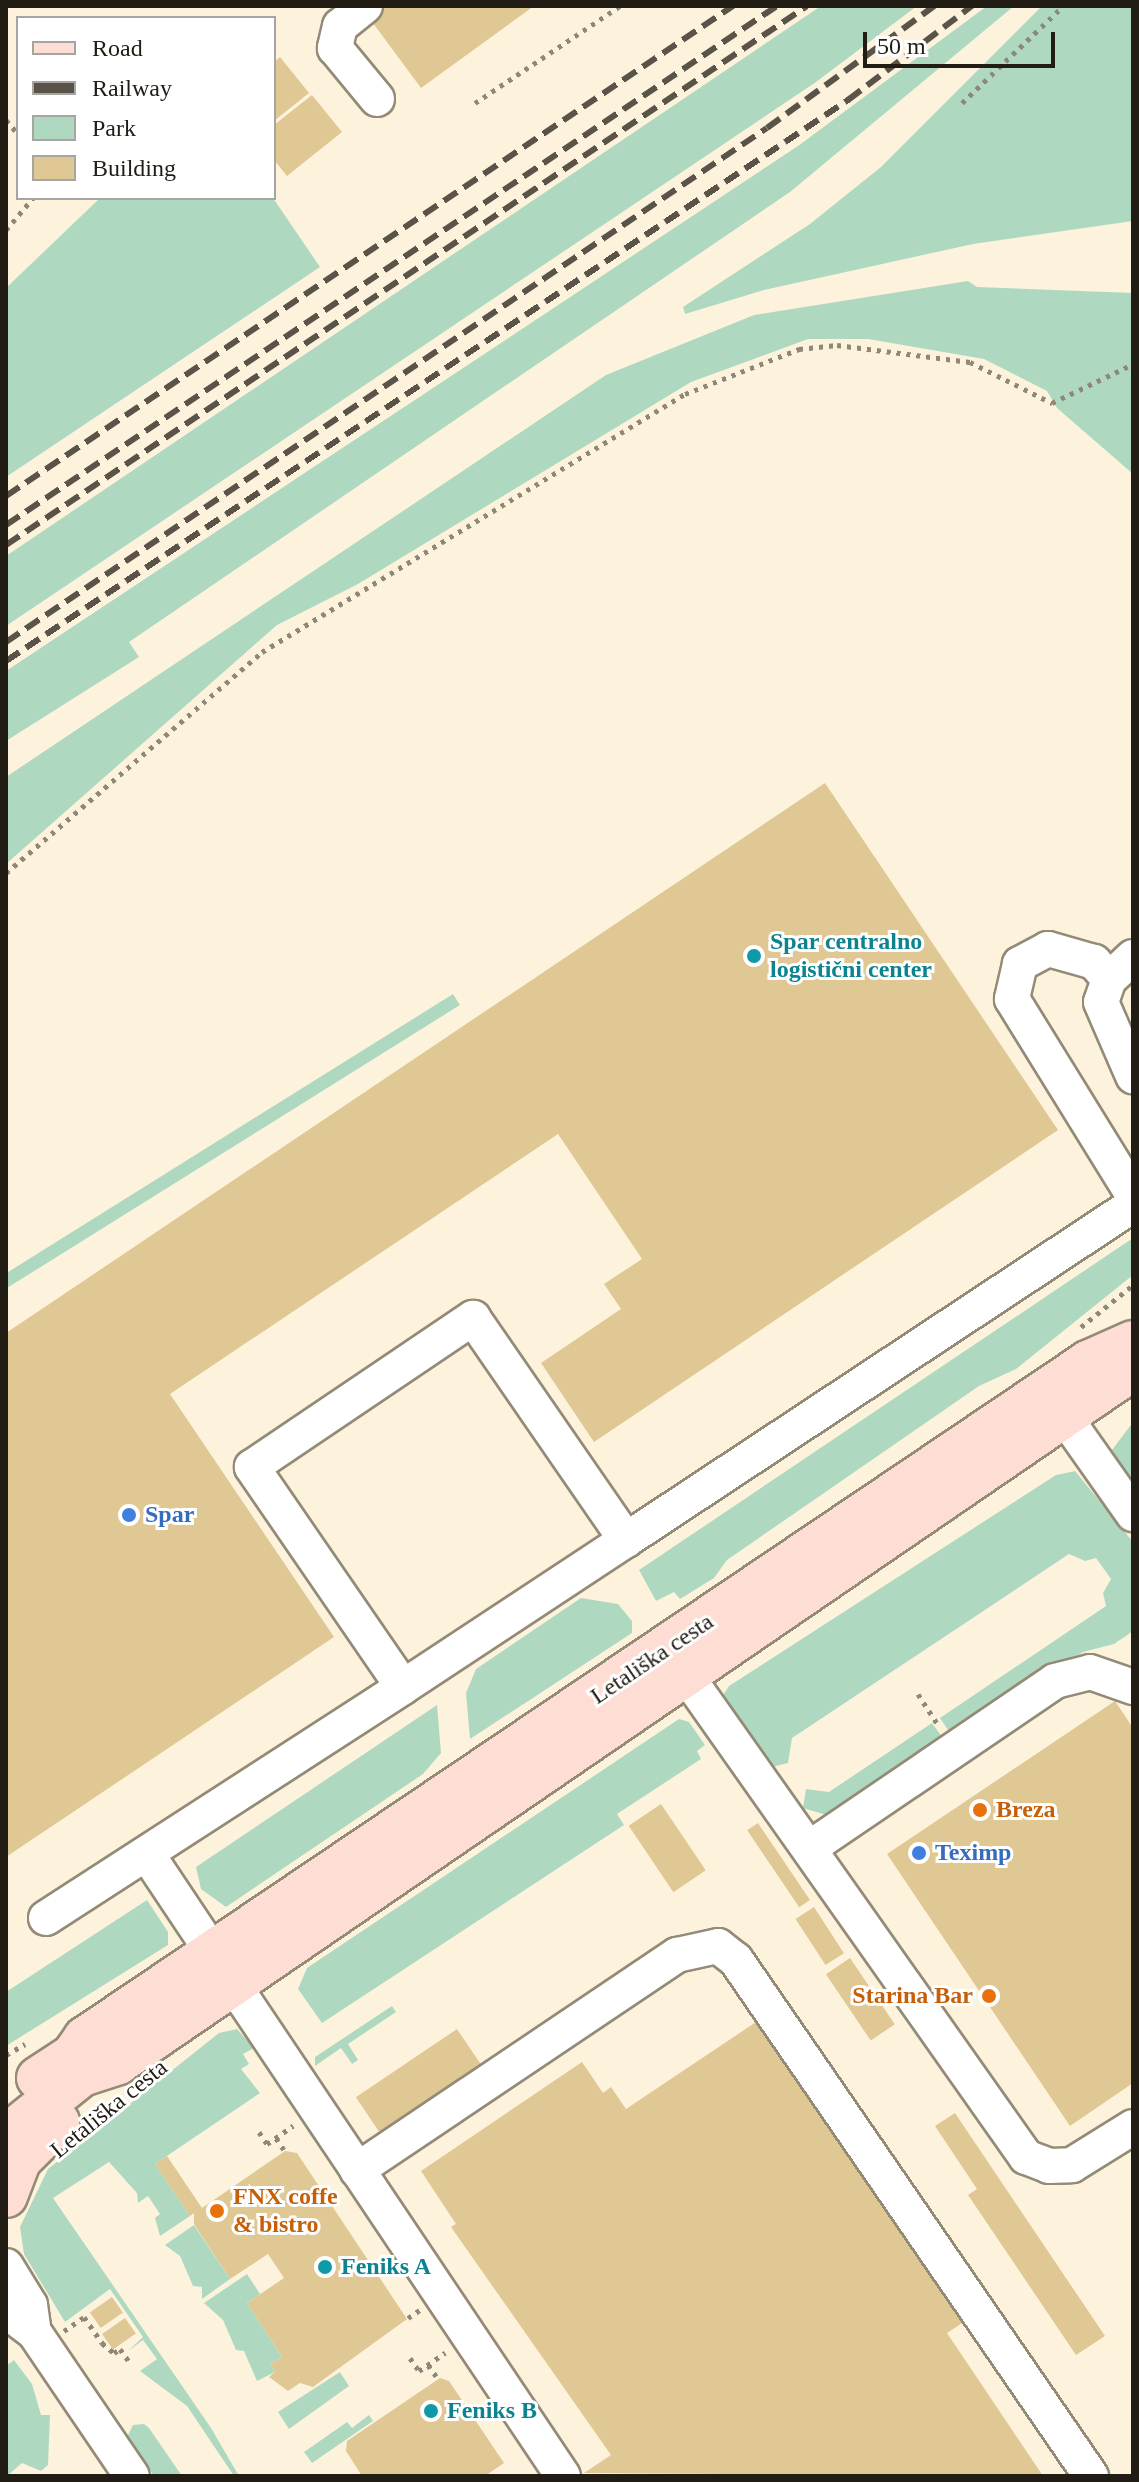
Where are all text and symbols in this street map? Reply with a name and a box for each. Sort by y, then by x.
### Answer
legend [16,16,276,200]
scale bar [867,16,1059,66]
text: 50 m [877,33,926,59]
text: Road [92,35,143,61]
text: Railway [92,75,172,101]
text: Park [92,115,136,141]
text: Building [92,155,176,181]
place label: Spar centralno logistični center [770,928,932,984]
marker: Spar centralno logistični center [745,947,763,965]
place label: Spar [145,1501,194,1529]
marker: Spar [120,1506,138,1524]
street label: Letališka cesta [585,1607,719,1711]
place label: Breza [996,1796,1056,1824]
marker: Breza [971,1801,989,1819]
place label: Teximp [935,1839,1011,1867]
marker: Teximp [910,1844,928,1862]
place label: Starina Bar [852,1982,973,2010]
marker: Starina Bar [980,1987,998,2005]
street label: Letališka cesta [45,2053,173,2165]
place label: FNX coffe & bistro [233,2183,338,2239]
marker: FNX coffe & bistro [208,2202,226,2220]
place label: Feniks A [341,2253,432,2281]
marker: Feniks A [316,2258,334,2276]
place label: Feniks B [447,2397,537,2425]
marker: Feniks B [422,2402,440,2420]

